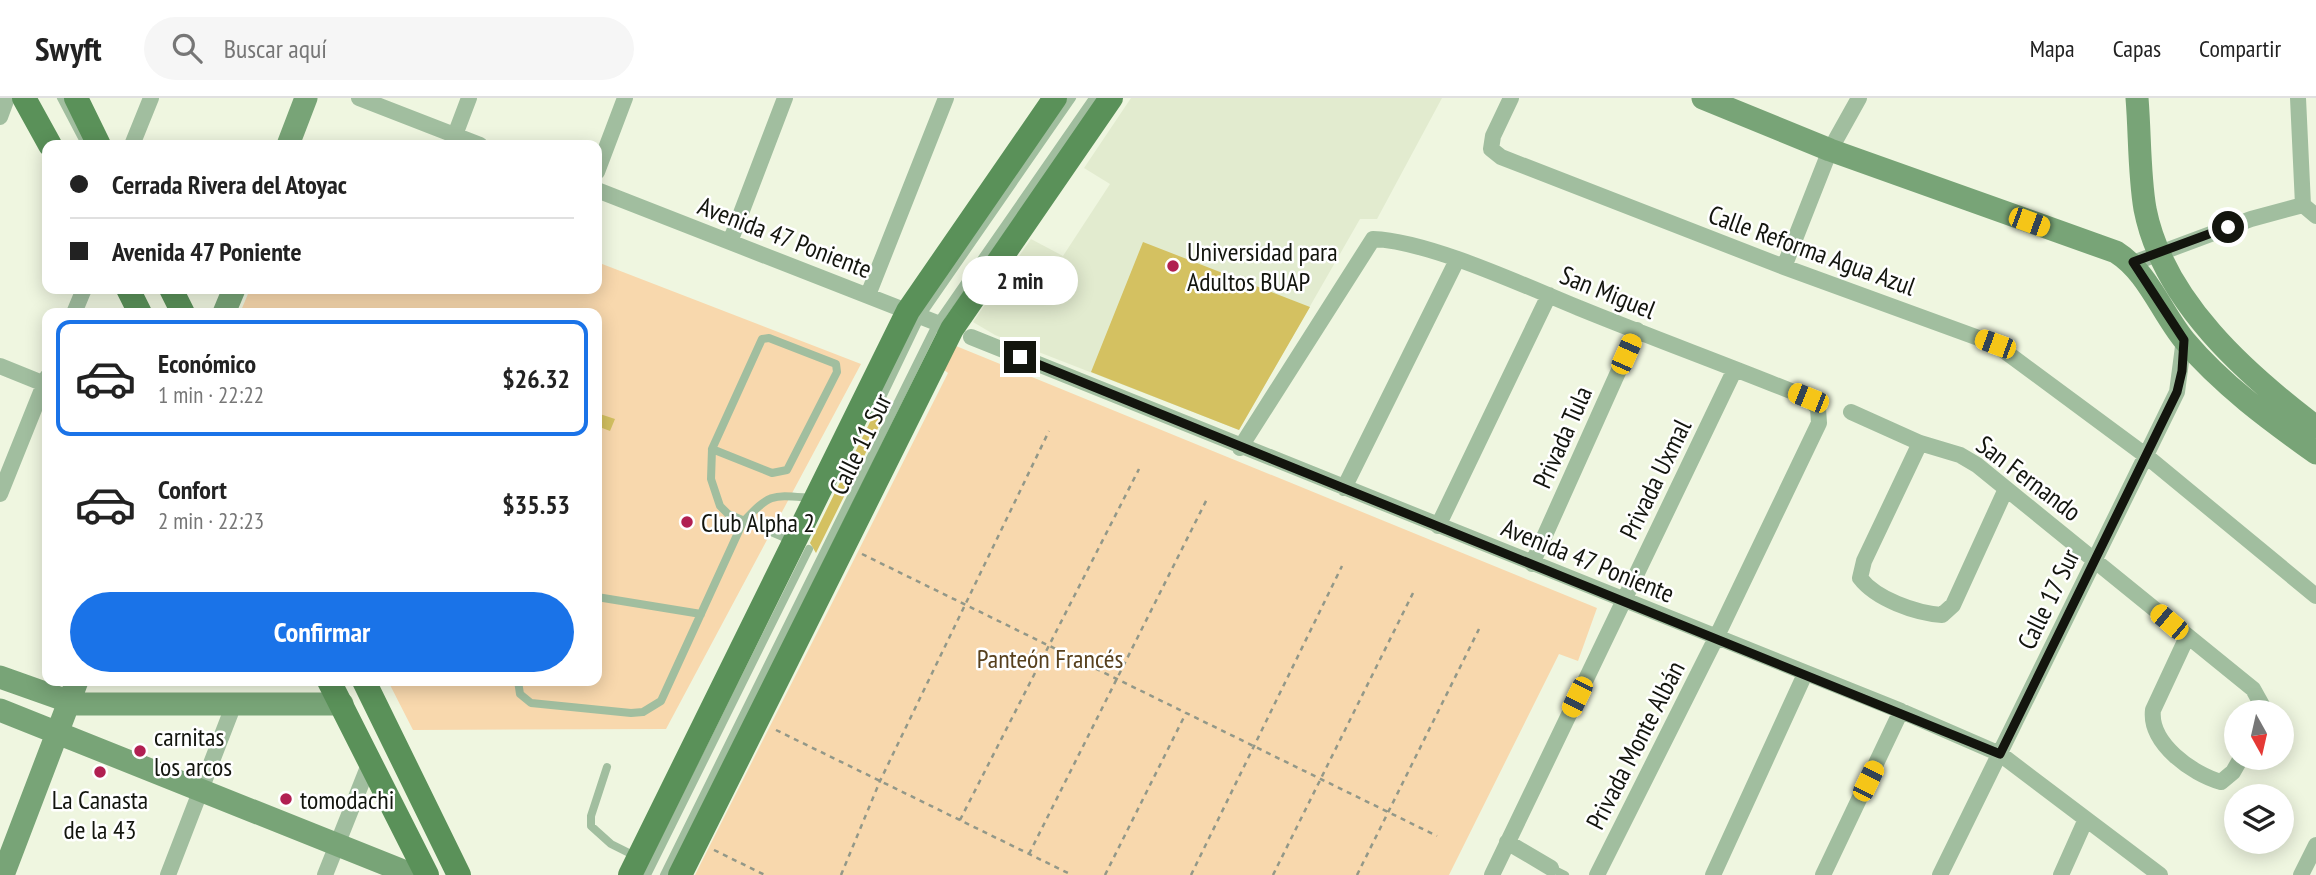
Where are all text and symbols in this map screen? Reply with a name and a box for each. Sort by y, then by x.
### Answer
search box [144,17,634,80]
text: Swyft [35,27,102,70]
icon: search [168,29,206,67]
text: Buscar aquí [224,32,327,65]
text: Mapa [2030,33,2075,64]
text: Capas [2113,33,2161,64]
text: Compartir [2199,33,2281,64]
text: Cerrada Rivera del Atoyac [112,168,347,201]
street label: Avenida 47 Poniente [693,189,877,285]
street label: Calle Reforma Agua Azul [1704,197,1920,303]
car [2006,205,2053,239]
route start [2212,211,2244,243]
text: Avenida 47 Poniente [112,235,302,268]
place label: Universidad para Adultos BUAP [1187,235,1338,298]
callout: 2 min [962,256,1078,304]
marker: Universidad para Adultos BUAP [1165,258,1181,274]
street label: San Miguel [1555,258,1661,326]
text: 2 min [997,266,1043,295]
car [1972,327,2019,361]
car [1608,331,1645,377]
route end [1004,341,1036,373]
icon: car [74,347,137,410]
text: Económico [158,347,256,380]
text: $26.32 [502,362,570,395]
text: 1 min · 22:22 [158,380,264,409]
car [1785,380,1832,416]
street label: Privada Tula [1525,381,1599,493]
street label: Calle 11 Sur [821,388,899,500]
street label: Privada Uxmal [1612,414,1698,544]
street label: San Fernando [1970,428,2088,528]
icon: car [74,473,137,536]
text: Confort [158,473,227,506]
text: $35.53 [502,488,570,521]
text: 2 min · 22:23 [158,506,264,535]
place label: Club Alpha 2 [701,506,815,539]
street label: Avenida 47 Poniente [1497,510,1679,610]
marker: Club Alpha 2 [679,514,695,530]
street label: Calle 17 Sur [2010,543,2086,655]
button: Confirmar [70,592,574,672]
car [2147,600,2192,644]
park label: Panteón Francés [977,642,1123,675]
street label: Privada Monte Albán [1578,655,1692,835]
car [1559,674,1596,720]
north arrow [2224,700,2294,770]
map controls [2224,700,2294,854]
place label: carnitas los arcos [154,720,232,783]
marker: carnitas los arcos [132,743,148,759]
car [1850,758,1887,804]
marker: La Canasta de la 43 [92,764,108,780]
place label: La Canasta de la 43 [52,783,148,846]
place label: tomodachi [300,783,394,816]
button: layers [2224,784,2294,854]
marker: tomodachi [278,791,294,807]

